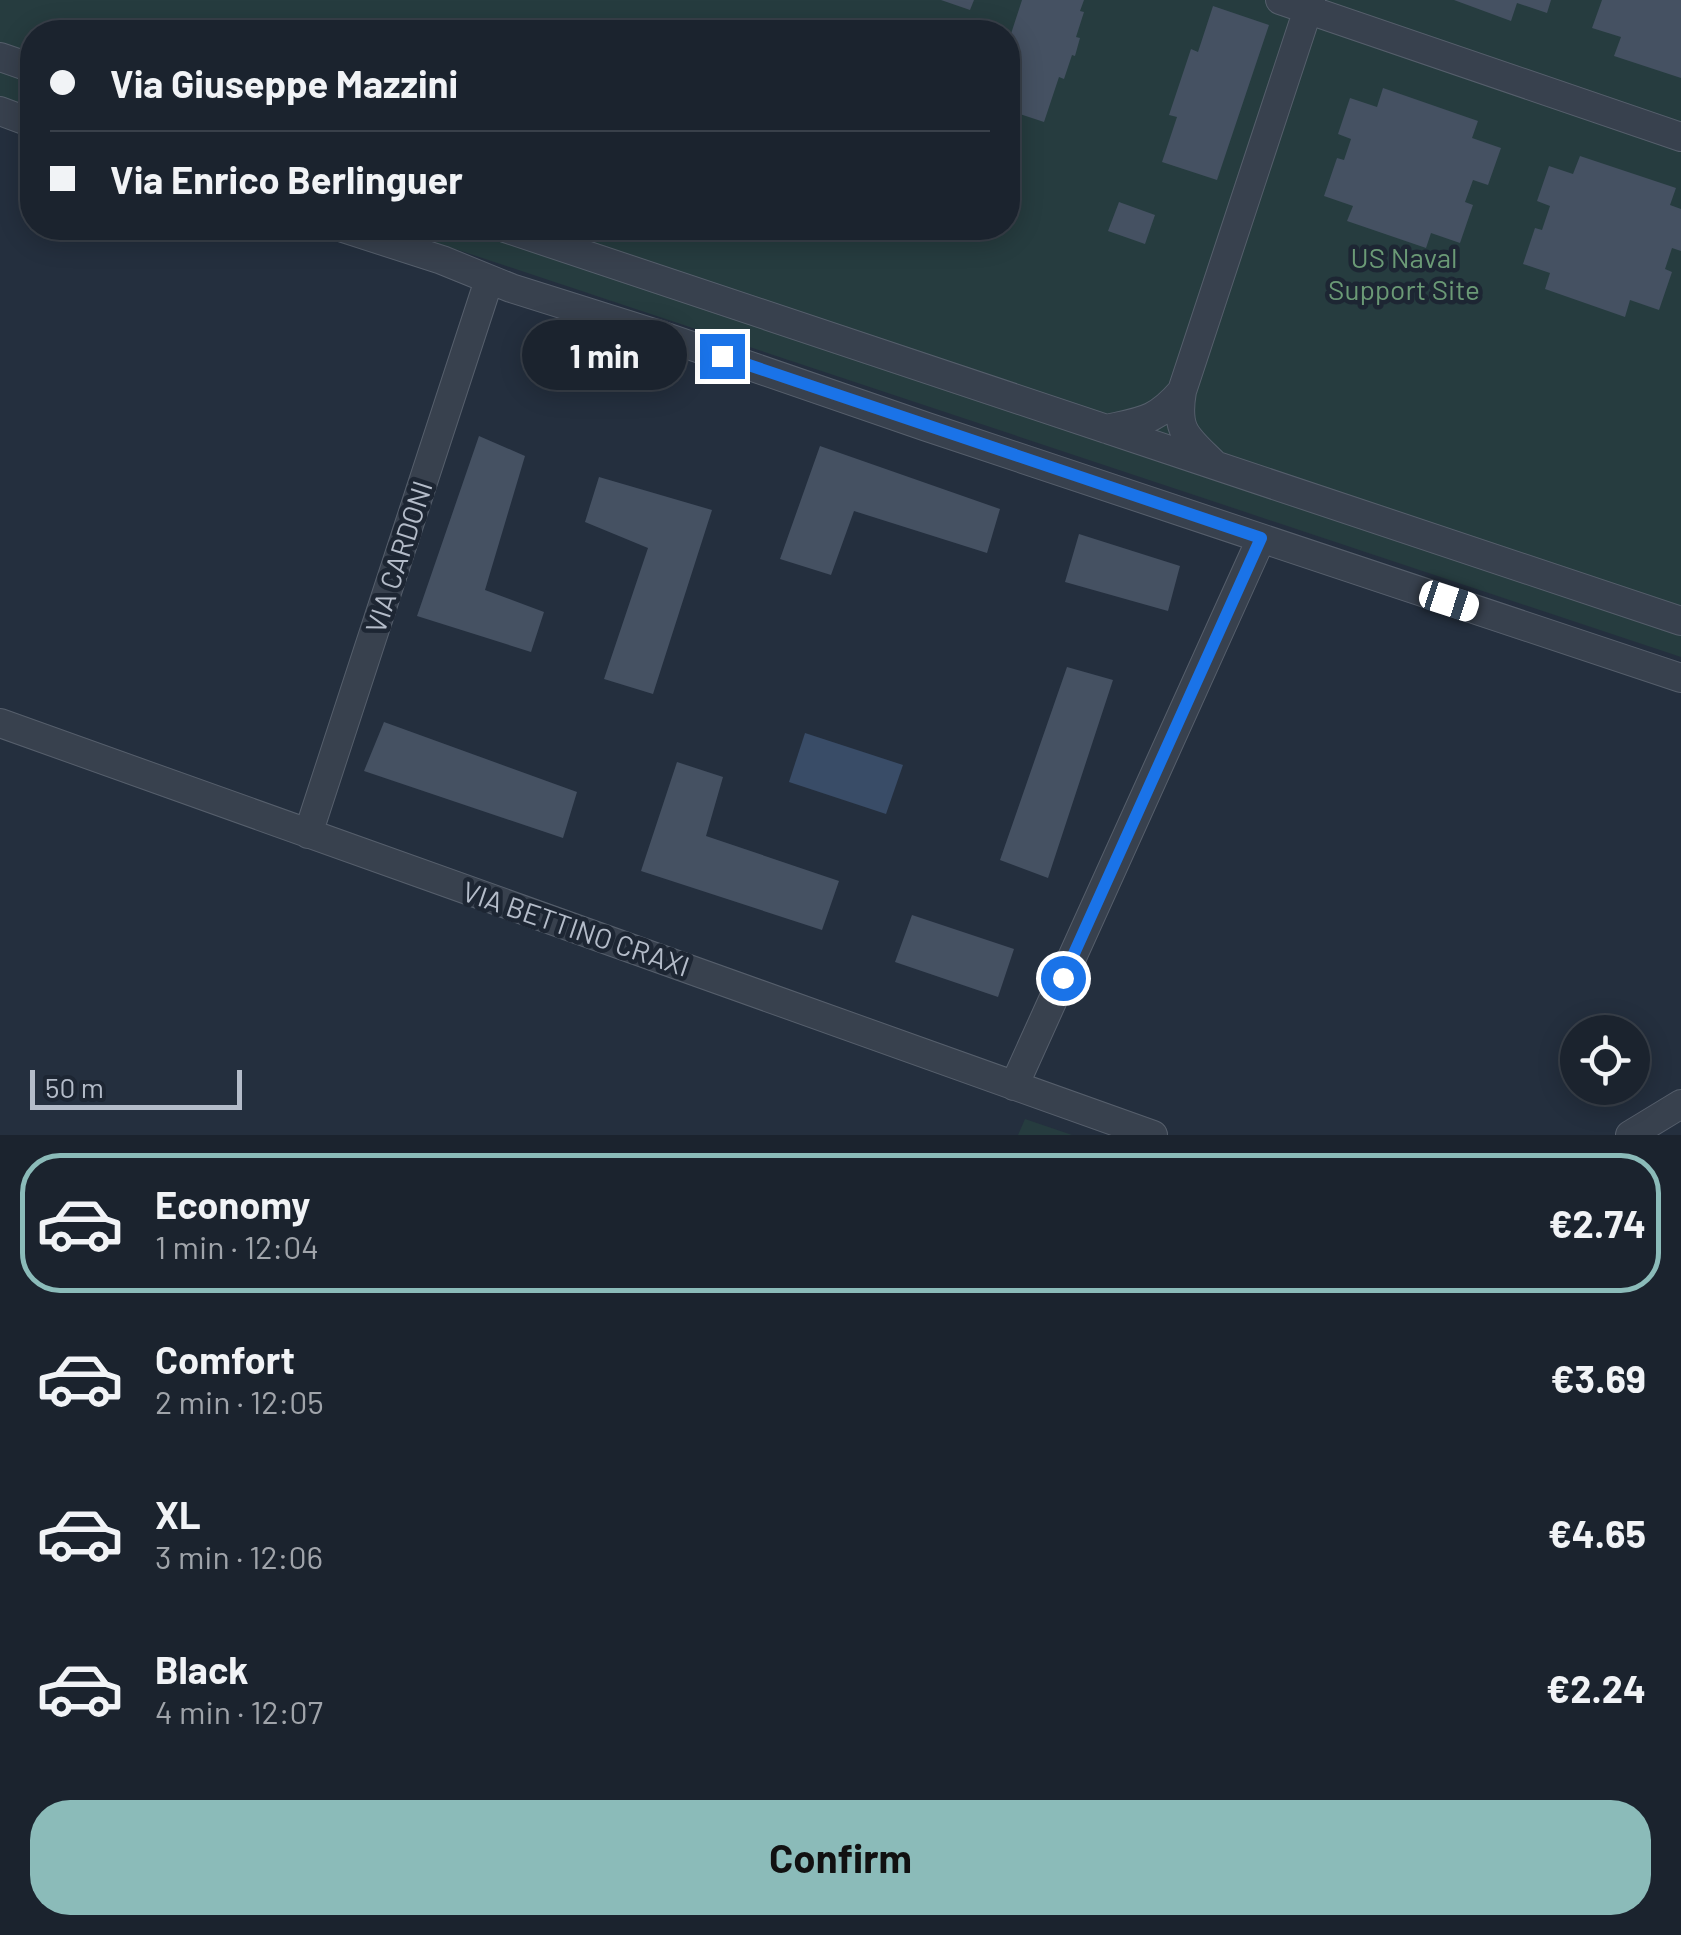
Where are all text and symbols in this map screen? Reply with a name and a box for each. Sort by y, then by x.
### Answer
text: Via Giuseppe Mazzini [110,60,458,106]
text: Via Enrico Berlinguer [110,156,463,202]
park label: US Naval Support Site [1328,240,1480,306]
callout: 1 min [522,321,687,391]
route end [700,334,745,379]
text: 1 min [569,336,640,374]
street label: VIA CARDONI [357,476,439,637]
car [1416,577,1482,625]
street label: VIA BETTINO CRAXI [458,873,694,983]
route start [1041,956,1086,1001]
map controls [1560,1015,1650,1105]
button: locate [1560,1015,1650,1105]
scale bar [30,1065,242,1110]
text: 50 m [45,1070,104,1104]
icon: car [35,1178,125,1268]
text: Economy [155,1181,310,1227]
text: €2.74 [1549,1200,1646,1246]
text: 1 min · 12:04 [155,1227,319,1265]
icon: car [35,1333,125,1423]
text: Comfort [155,1336,295,1382]
text: €3.69 [1551,1355,1646,1401]
text: 2 min · 12:05 [155,1382,324,1420]
icon: car [35,1488,125,1578]
text: XL [155,1491,201,1537]
text: €4.65 [1548,1510,1646,1556]
text: 3 min · 12:06 [155,1537,323,1575]
icon: car [35,1643,125,1733]
text: Black [155,1646,249,1692]
text: €2.24 [1546,1665,1646,1711]
text: 4 min · 12:07 [155,1692,323,1730]
button: Confirm [30,1800,1651,1915]

